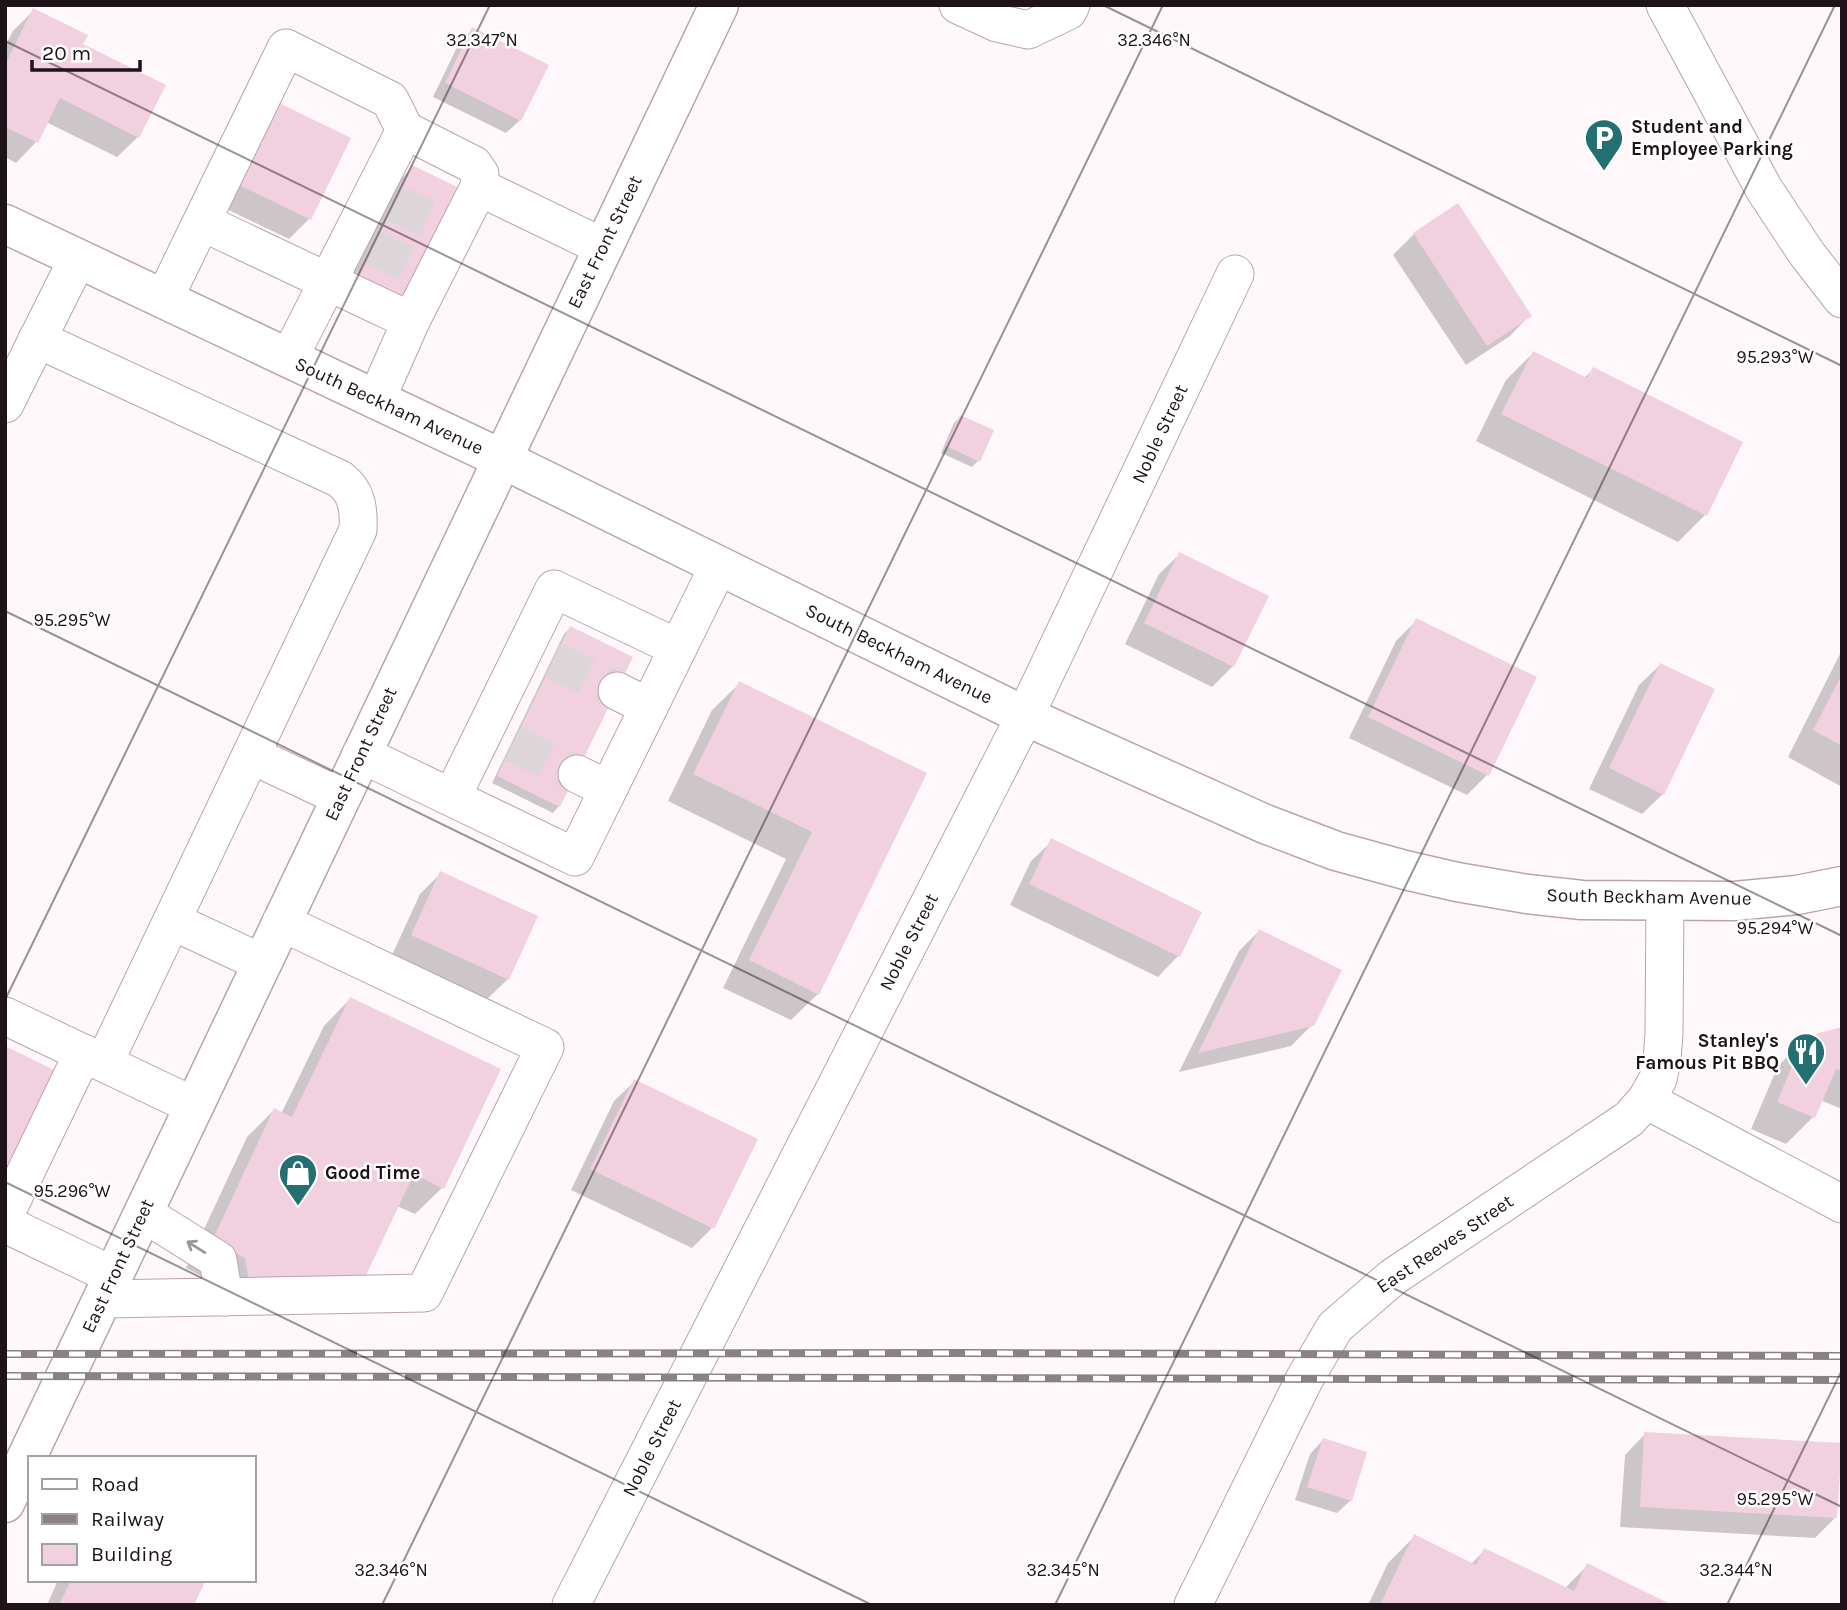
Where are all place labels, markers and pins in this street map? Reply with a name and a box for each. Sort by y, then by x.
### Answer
place label: Student and Employee Parking [1631,116,1793,160]
parking icon: Student and Employee Parking [1583,117,1625,172]
place label: Stanley's Famous Pit BBQ [1635,1030,1779,1074]
restaurant icon: Stanley's Famous Pit BBQ [1785,1031,1827,1086]
shop icon: Good Time [277,1152,319,1207]
place label: Good Time [325,1162,420,1184]

